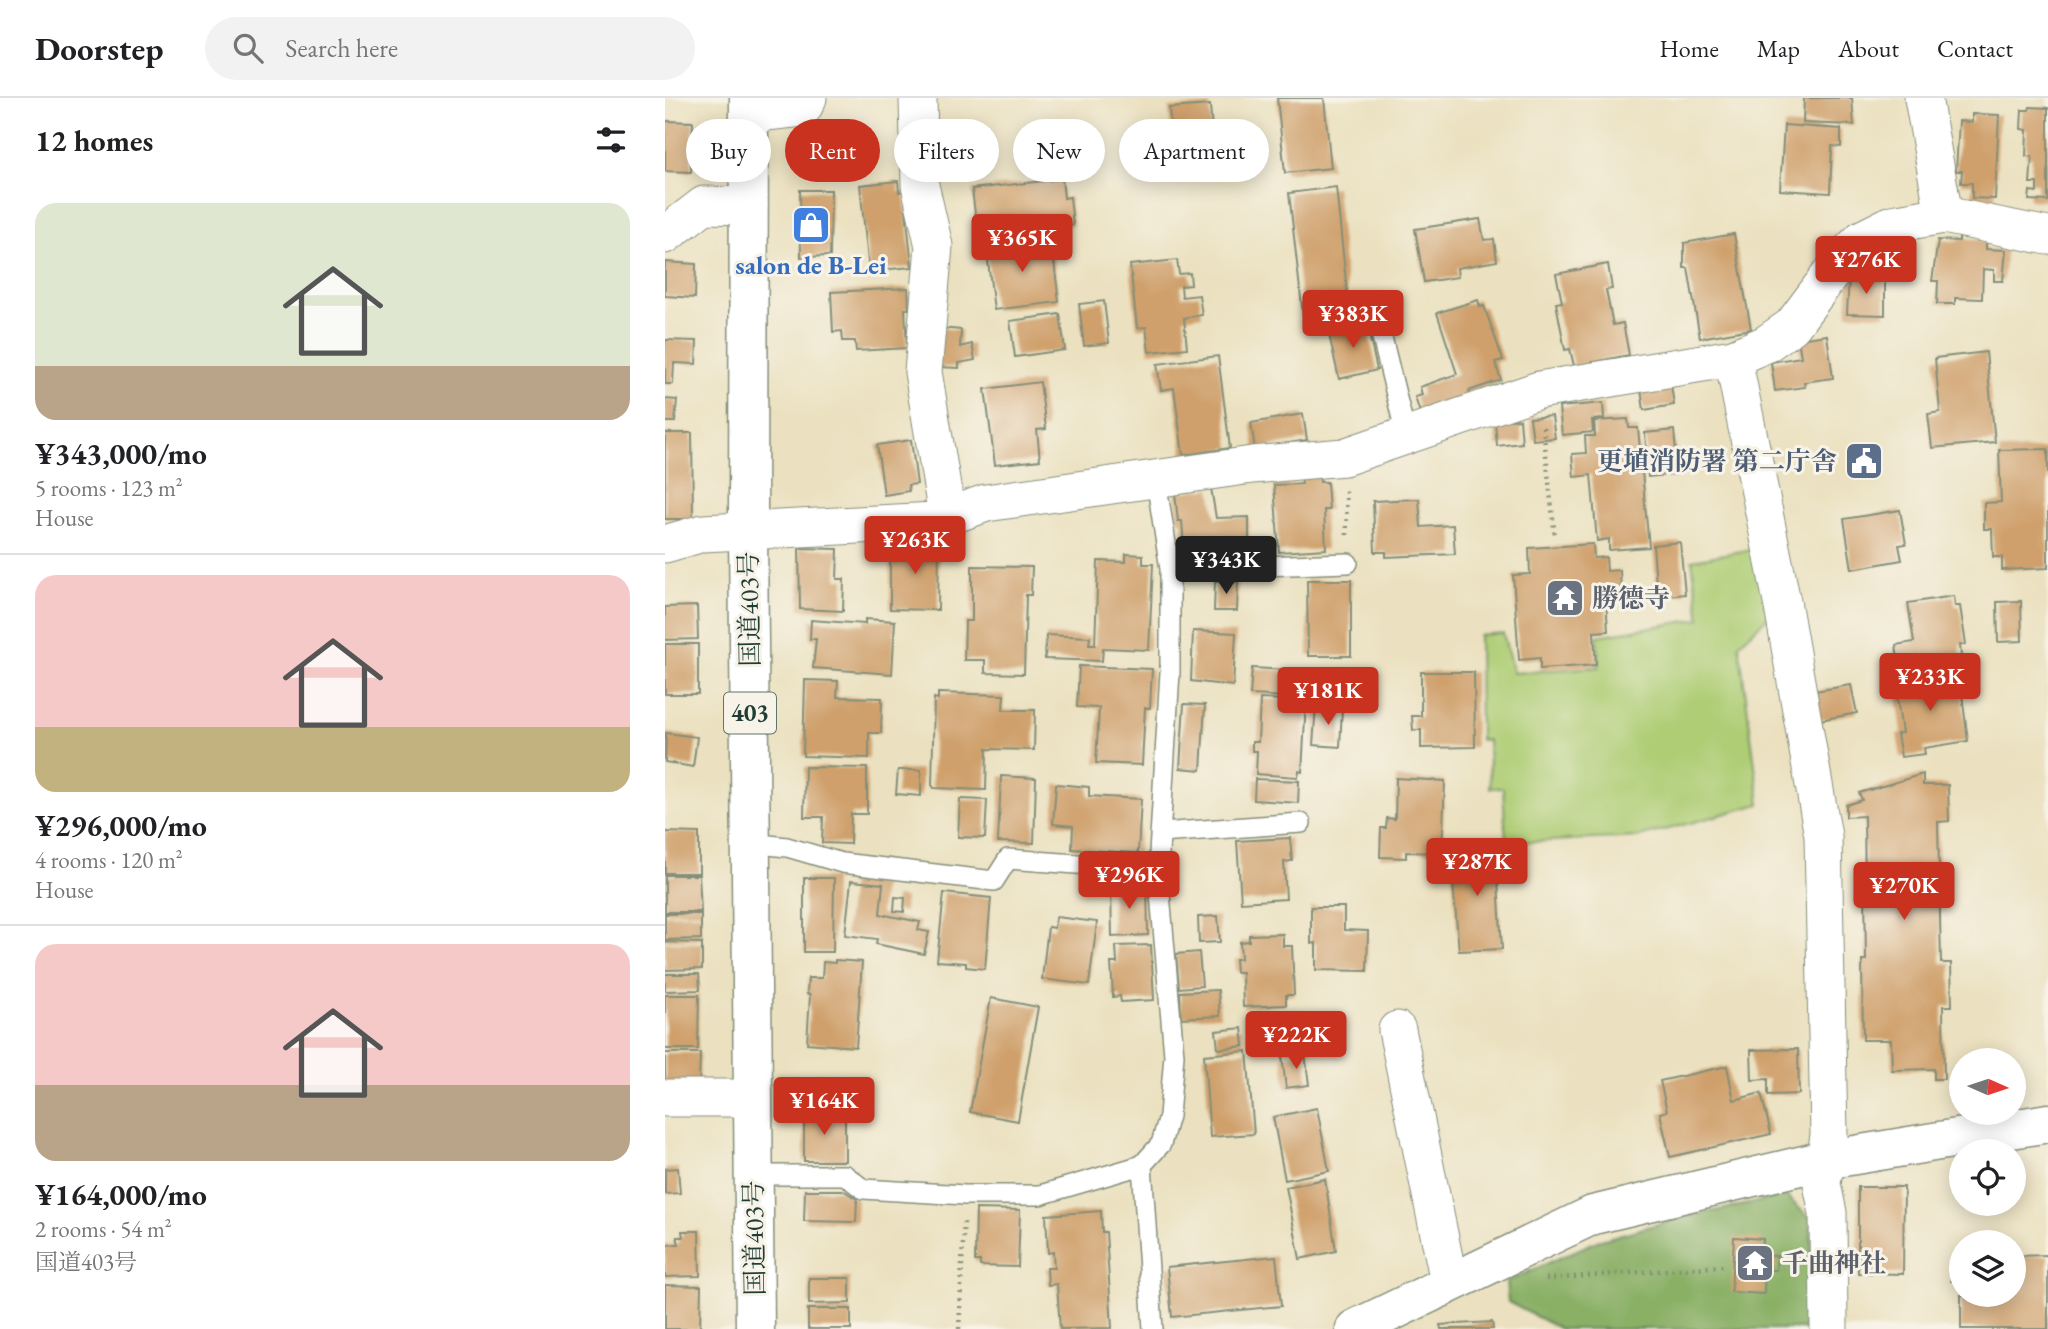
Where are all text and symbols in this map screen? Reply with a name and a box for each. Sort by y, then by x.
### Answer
search box [205,17,695,80]
text: Doorstep [35,27,163,70]
icon: search [229,29,267,67]
text: Search here [285,31,398,65]
text: Home [1659,33,1719,64]
text: Map [1757,33,1800,64]
text: About [1838,33,1899,64]
text: Contact [1937,33,2013,64]
chip: Buy [686,119,771,182]
chip: Rent [785,119,880,182]
chip: Filters [894,119,999,182]
chip: New [1013,119,1105,182]
chip: Apartment [1119,119,1269,182]
text: 12 homes [35,121,153,160]
icon: filters [592,121,630,159]
shop icon: salon de B-Lei [790,204,832,246]
pin: ¥365K [973,214,1071,274]
text: ¥365K [987,222,1057,252]
pin: ¥276K [1817,236,1915,296]
text: ¥276K [1831,244,1901,274]
icon: home [270,248,396,374]
place label: salon de B-Lei [735,248,887,282]
pin: ¥383K [1304,290,1402,350]
text: ¥383K [1318,298,1388,328]
text: ¥343,000/mo [35,434,207,473]
public building icon: 更埴消防署 第二庁舎 [1843,440,1885,482]
place label: 更埴消防署 第二庁舎 [1597,444,1837,478]
text: 5 rooms · 123 m² [35,473,183,503]
text: House [35,503,94,533]
pin: ¥263K [866,517,964,576]
text: ¥263K [880,524,950,554]
pin: ¥343K [1177,536,1275,596]
text: ¥343K [1191,544,1261,574]
street label: 国道403号 [731,551,767,667]
temple icon: 勝德寺 [1544,577,1586,619]
place label: 勝德寺 [1592,581,1670,615]
icon: home [270,620,396,746]
pin: ¥233K [1881,654,1979,713]
text: ¥233K [1895,661,1965,691]
pin: ¥181K [1279,668,1377,727]
text: ¥181K [1293,675,1363,705]
road number: 403 [724,692,776,734]
text: ¥296,000/mo [35,806,207,845]
pin: ¥287K [1428,838,1526,898]
text: 4 rooms · 120 m² [35,845,183,875]
text: ¥287K [1442,846,1512,876]
pin: ¥296K [1080,852,1178,911]
text: ¥296K [1094,859,1164,889]
pin: ¥270K [1855,862,1953,922]
text: ¥270K [1869,870,1939,900]
text: House [35,875,94,905]
icon: home [270,990,396,1116]
pin: ¥222K [1247,1012,1345,1071]
text: ¥222K [1261,1019,1331,1049]
north arrow [1949,1048,2027,1125]
map controls [1949,1048,2026,1307]
pin: ¥164K [775,1077,873,1137]
text: ¥164K [789,1085,859,1115]
button: locate [1949,1139,2026,1216]
text: ¥164,000/mo [35,1175,207,1214]
street label: 国道403号 [736,1180,772,1296]
text: 2 rooms · 54 m² [35,1214,172,1244]
button: layers [1949,1230,2026,1307]
temple icon: 千曲神社 [1734,1242,1776,1284]
place label: 千曲神社 [1782,1246,1886,1280]
text: 国道403号 [35,1247,137,1277]

